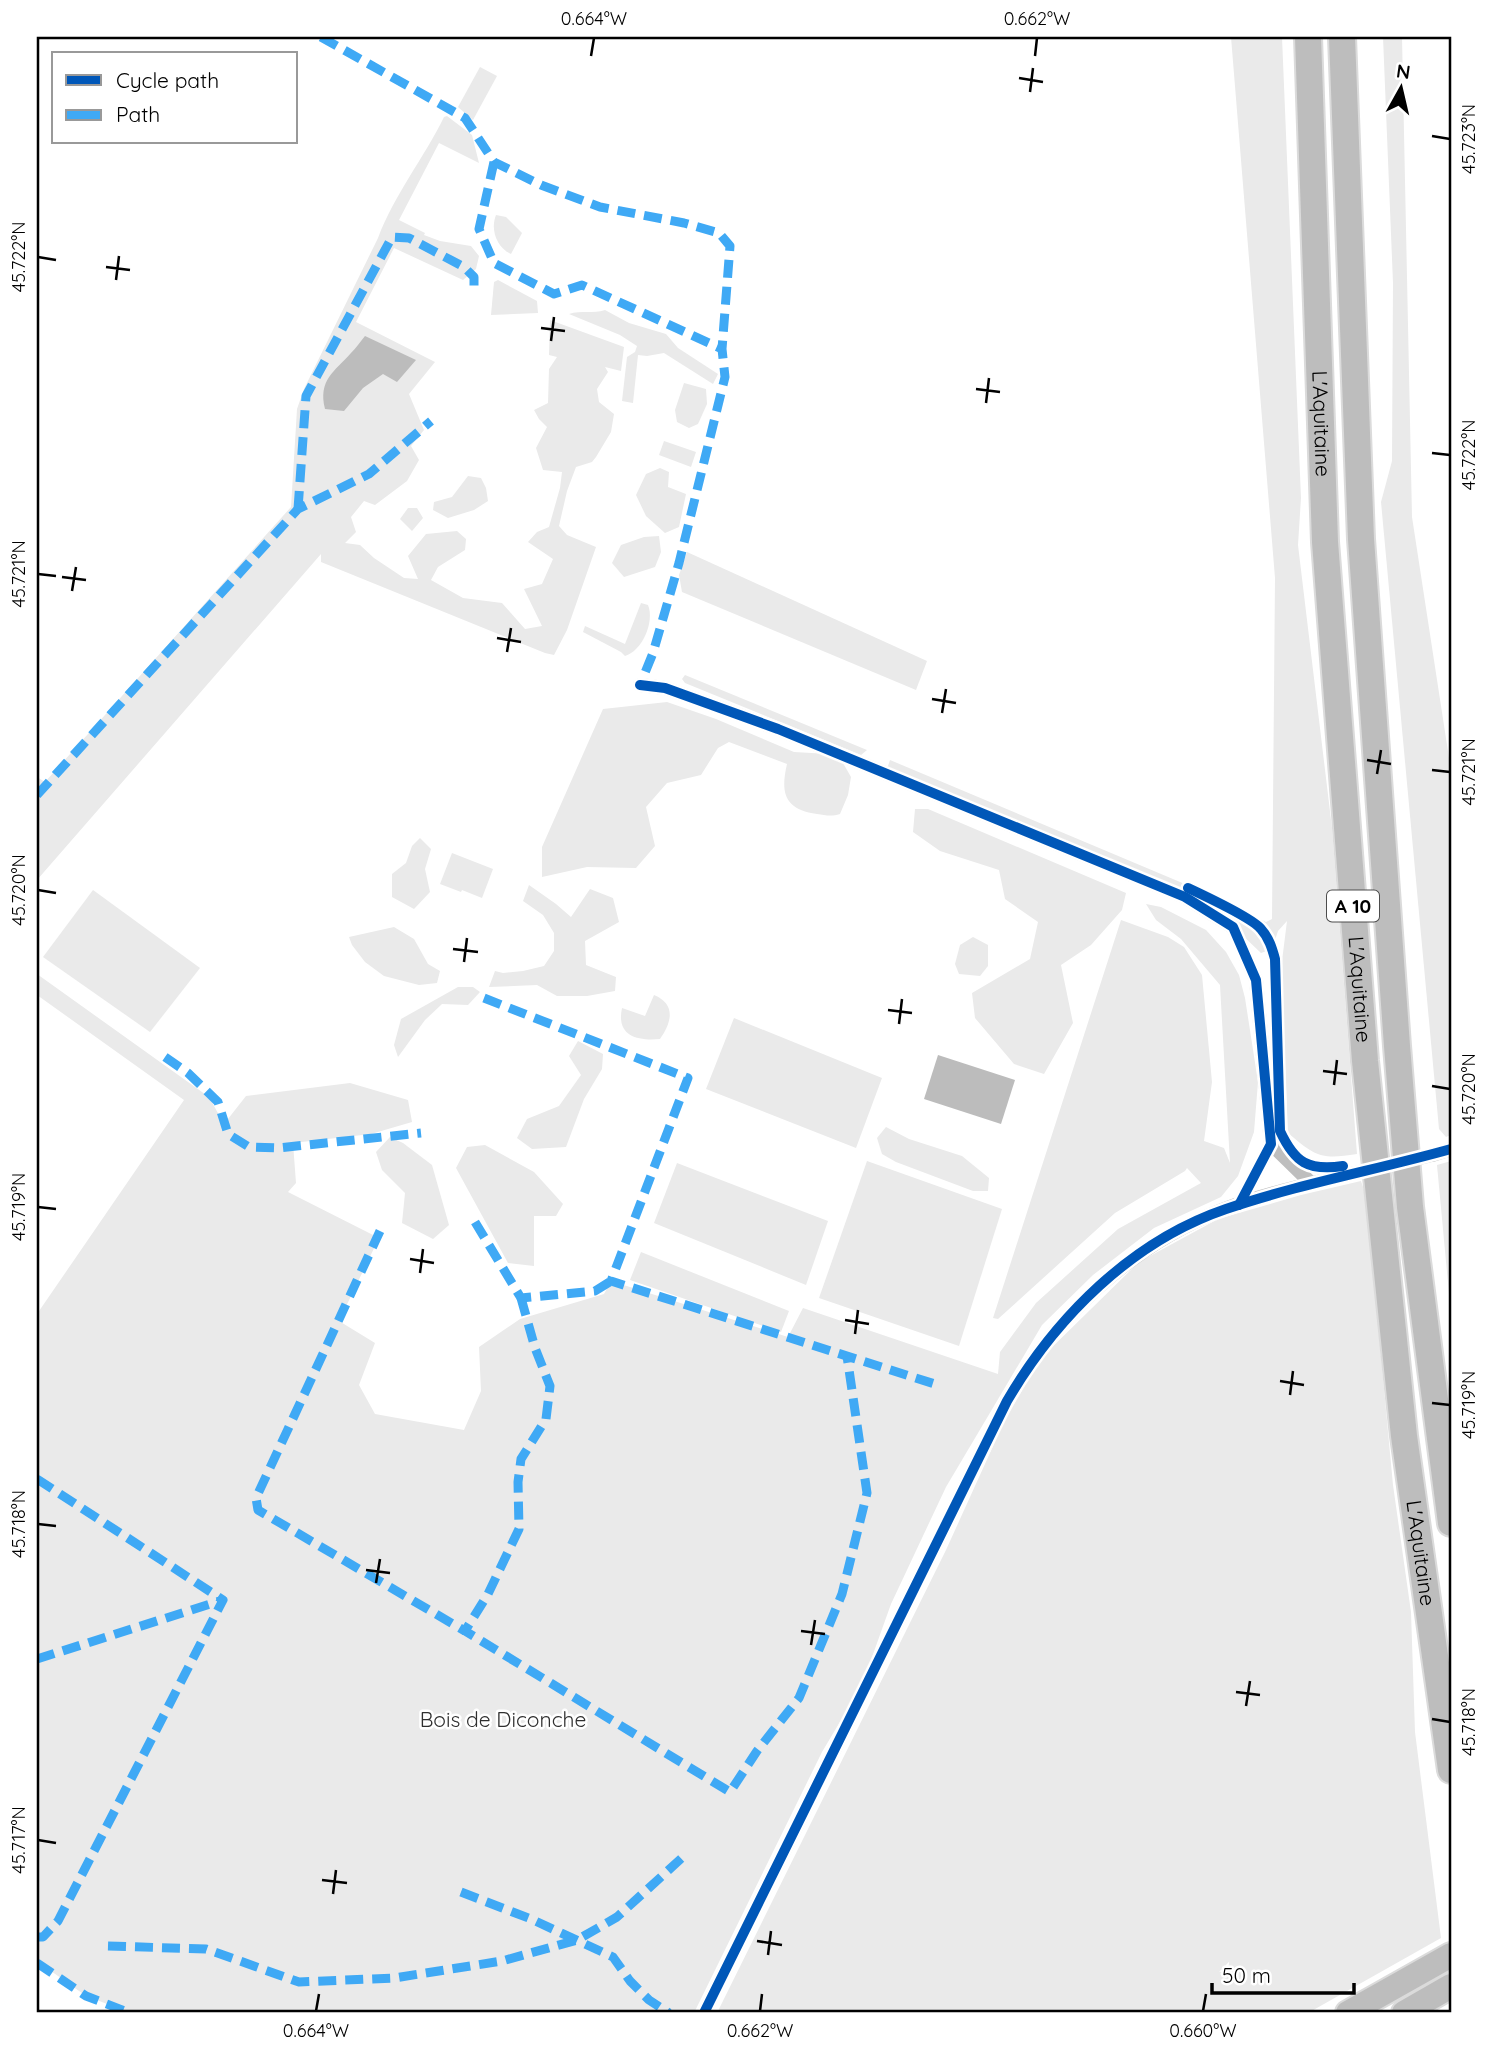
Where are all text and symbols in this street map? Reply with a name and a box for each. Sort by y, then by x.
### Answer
text: 0.664°W [561,7,627,30]
text: 0.662°W [1004,7,1070,30]
legend [52,52,298,144]
north arrow [1366,52,1436,122]
text: N [1395,58,1412,84]
text: Cycle path [116,67,219,93]
text: Path [116,101,160,127]
text: 45.723°N [1457,104,1480,174]
text: 45.722°N [7,222,30,292]
street label: L'Aquitaine [1307,370,1337,477]
text: 45.722°N [1457,420,1480,490]
text: 45.721°N [7,540,30,608]
text: 45.721°N [1457,738,1480,806]
text: 45.720°N [7,854,30,926]
road number: A 10 [1327,890,1379,922]
street label: L'Aquitaine [1343,935,1378,1043]
text: 45.720°N [1457,1053,1480,1125]
text: 45.719°N [7,1173,30,1241]
text: 45.719°N [1457,1371,1480,1439]
text: 45.718°N [7,1490,30,1558]
street label: L'Aquitaine [1401,1498,1442,1607]
text: 45.718°N [1457,1688,1480,1756]
park label: Bois de Diconche [420,1706,586,1732]
text: 45.717°N [7,1806,30,1874]
scale bar [1212,1952,1353,1996]
text: 50 m [1222,1962,1271,1988]
text: 0.664°W [283,2019,349,2042]
text: 0.662°W [727,2019,793,2042]
text: 0.660°W [1169,2019,1237,2042]

